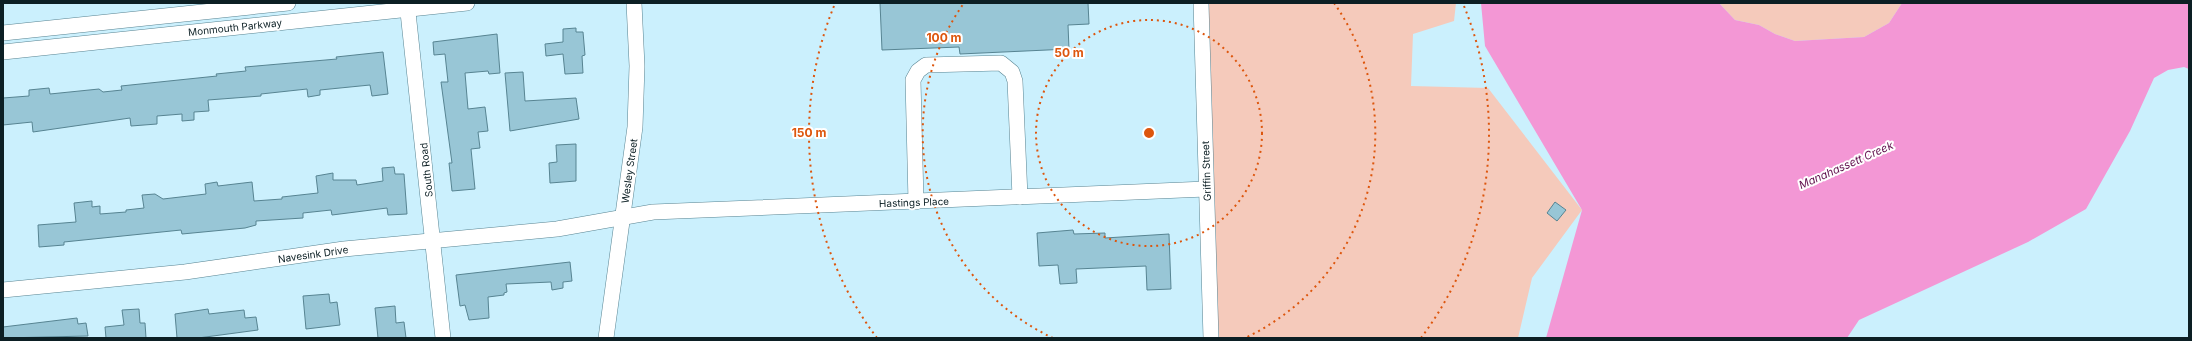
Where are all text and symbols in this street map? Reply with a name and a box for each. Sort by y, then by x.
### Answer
street label: Monmouth Parkway [187,16,283,38]
text: 100 m [926,30,962,45]
text: 50 m [1054,45,1084,60]
text: 150 m [792,125,826,140]
centre of rings [1142,126,1156,140]
street label: Wesley Street [619,137,640,204]
water label: Manahassett Creek [1797,137,1896,192]
street label: Griffin Street [1199,140,1213,201]
street label: South Road [417,142,435,198]
street label: Hastings Place [879,195,949,209]
street label: Navesink Drive [277,243,349,265]

